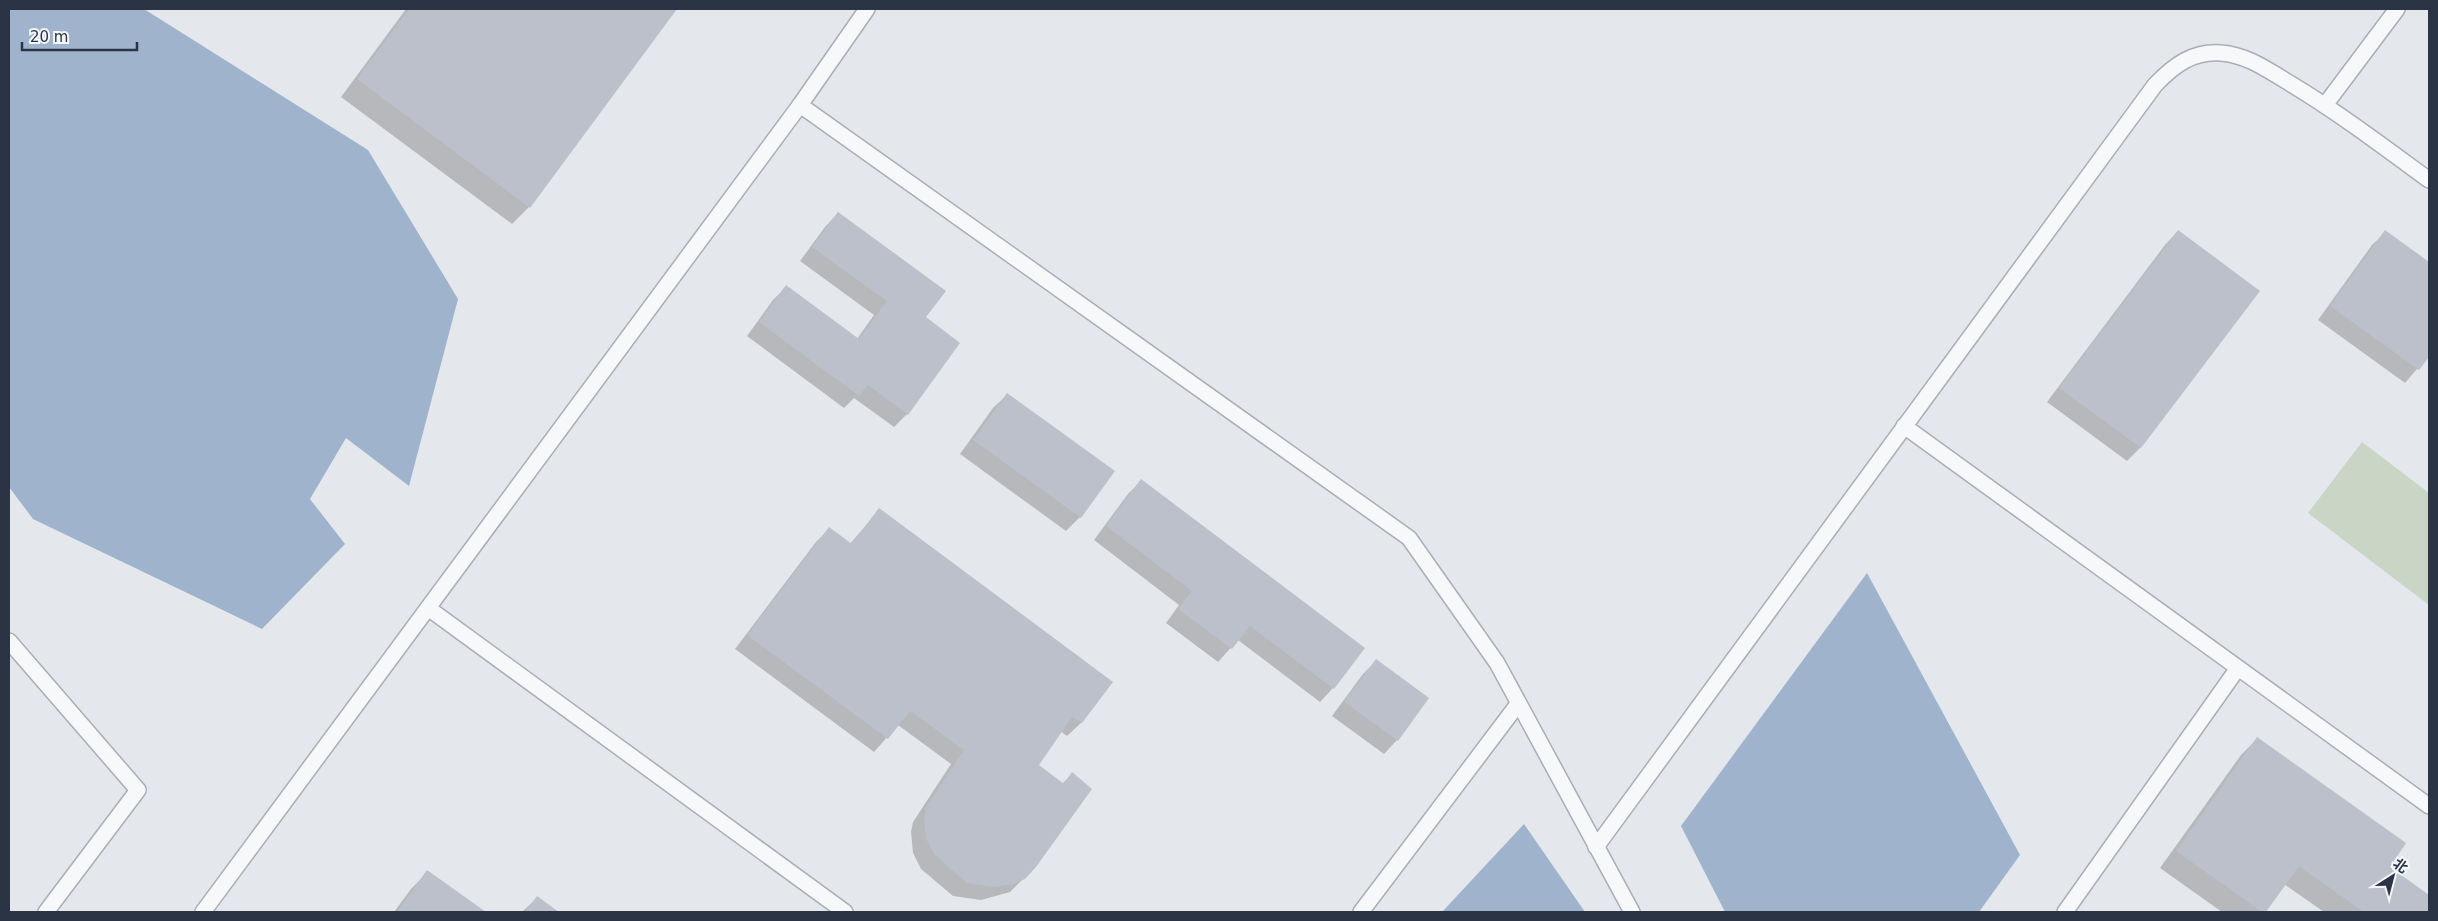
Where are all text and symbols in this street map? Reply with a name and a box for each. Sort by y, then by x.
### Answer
scale bar [22,20,138,52]
text: 20 m [30,28,68,46]
north arrow [2368,851,2418,901]
text: 北 [2390,855,2411,876]

